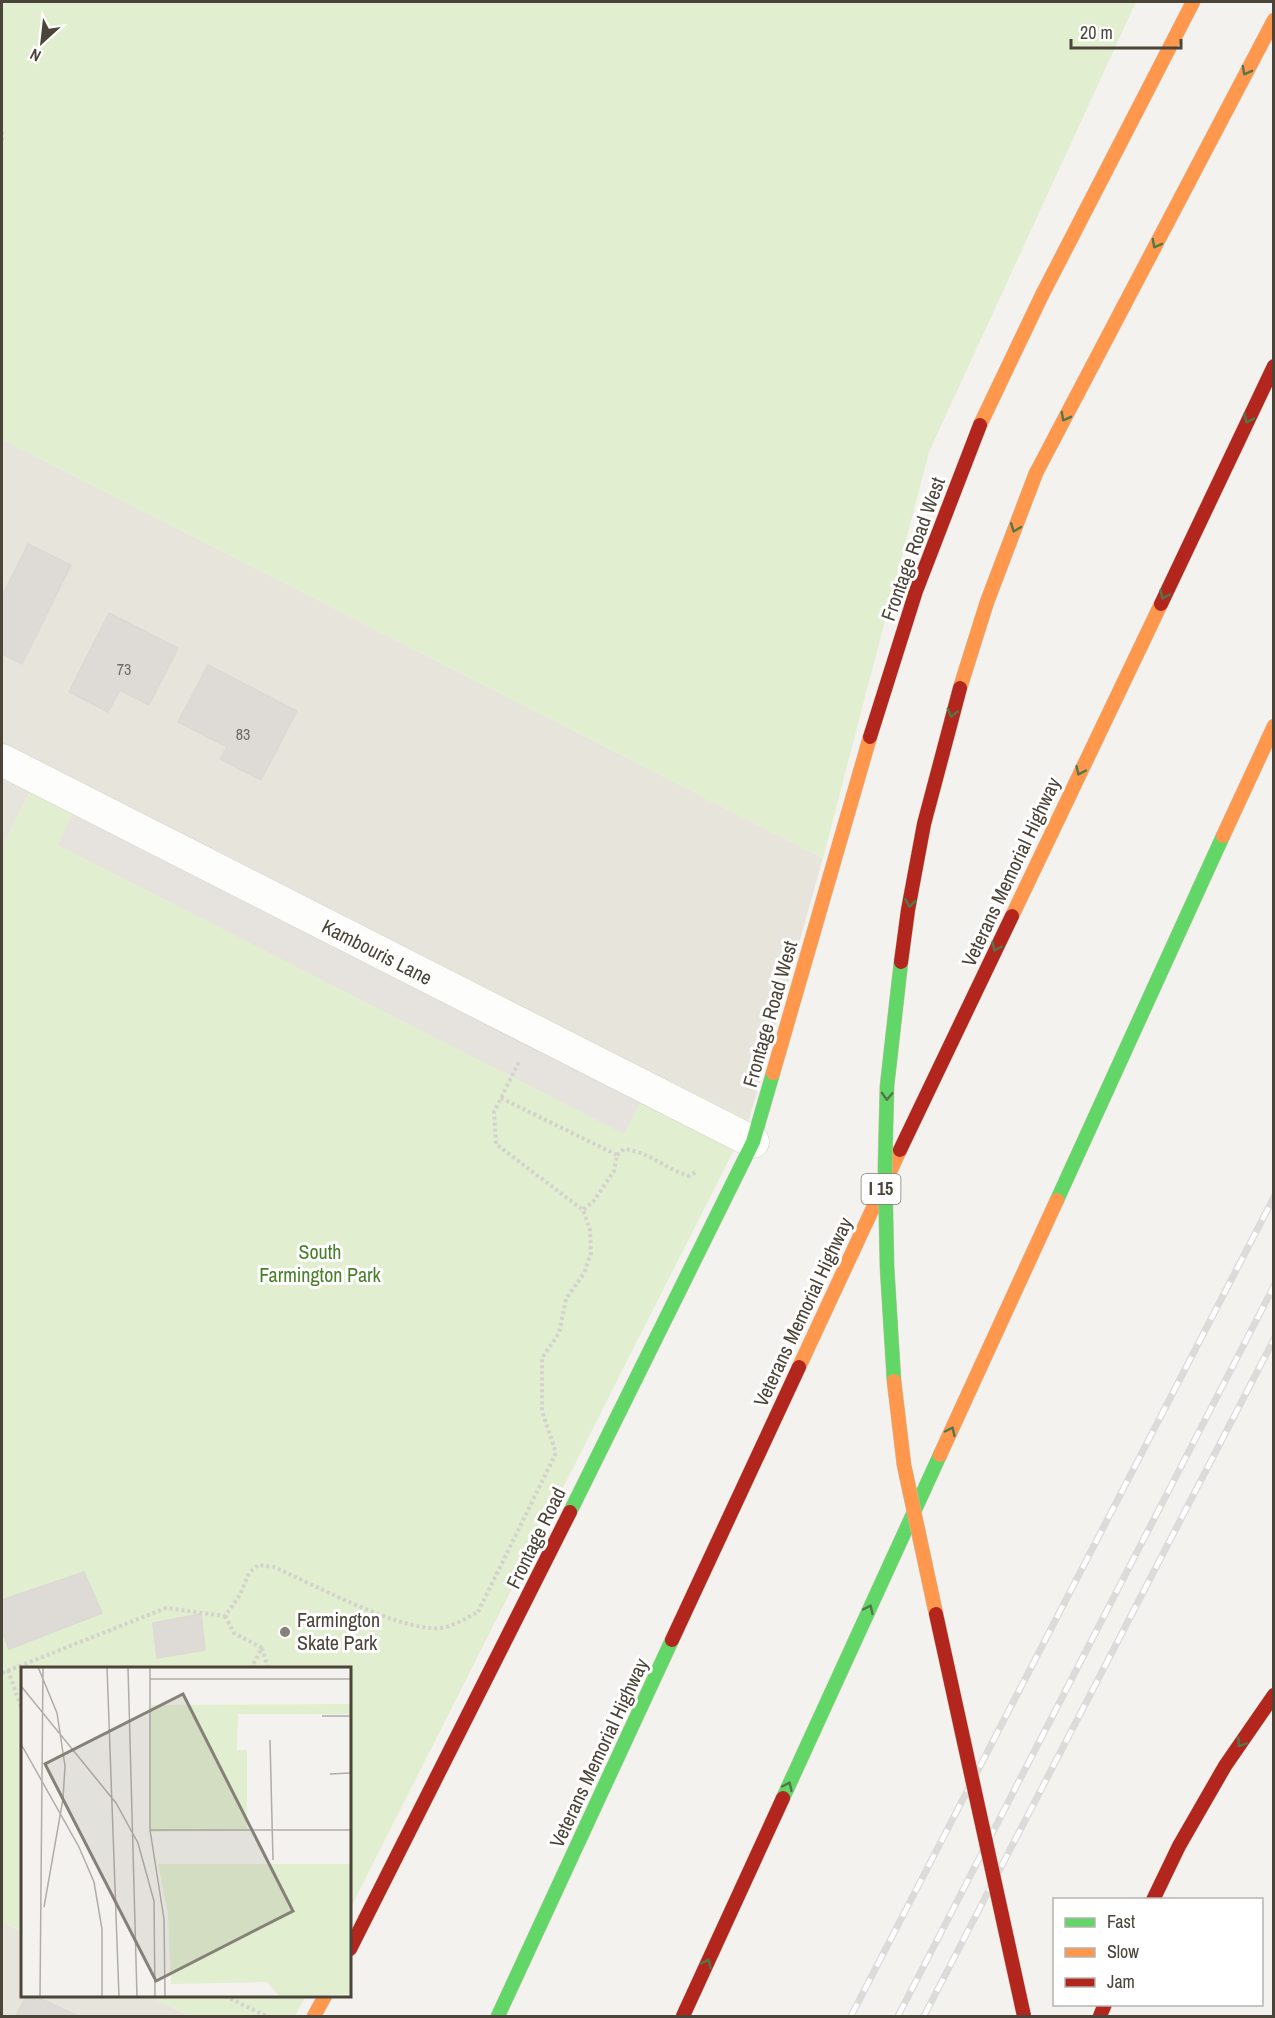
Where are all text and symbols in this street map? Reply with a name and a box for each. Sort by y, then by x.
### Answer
north arrow [12,12,72,72]
scale bar [1071,12,1180,50]
text: 20 m [1080,20,1113,45]
text: N [26,43,44,67]
one-way arrow [1242,65,1253,76]
one-way arrow [1152,238,1163,249]
one-way arrow [1061,411,1073,422]
one-way arrow [1244,413,1256,424]
street label: Frontage Road West [874,473,951,624]
one-way arrow [1010,522,1023,533]
one-way arrow [1159,588,1171,599]
house number: 73 [117,658,131,680]
one-way arrow [947,707,960,717]
house number: 83 [236,723,250,745]
one-way arrow [1076,765,1088,776]
street label: Veterans Memorial Highway [955,772,1067,971]
one-way arrow [904,897,917,907]
street label: Kambouris Lane [317,912,437,991]
street label: Frontage Road West [736,937,803,1090]
one-way arrow [992,941,1004,952]
one-way arrow [881,1092,893,1101]
road number: I 15 [862,1174,900,1204]
street label: Veterans Memorial Highway [747,1212,859,1411]
park label: South Farmington Park [259,1238,381,1288]
one-way arrow [943,1427,955,1438]
street label: Frontage Road [499,1483,572,1593]
one-way arrow [862,1604,874,1615]
place label: Farmington Skate Park [297,1606,380,1656]
marker: Farmington Skate Park [278,1625,292,1639]
street label: Veterans Memorial Highway [543,1653,655,1852]
inset map [21,1667,351,1997]
one-way arrow [1237,1737,1248,1748]
one-way arrow [781,1781,793,1792]
legend [1053,1898,1263,2006]
text: Fast [1107,1909,1135,1934]
text: Slow [1107,1939,1139,1964]
one-way arrow [700,1959,712,1970]
text: Jam [1107,1969,1135,1994]

